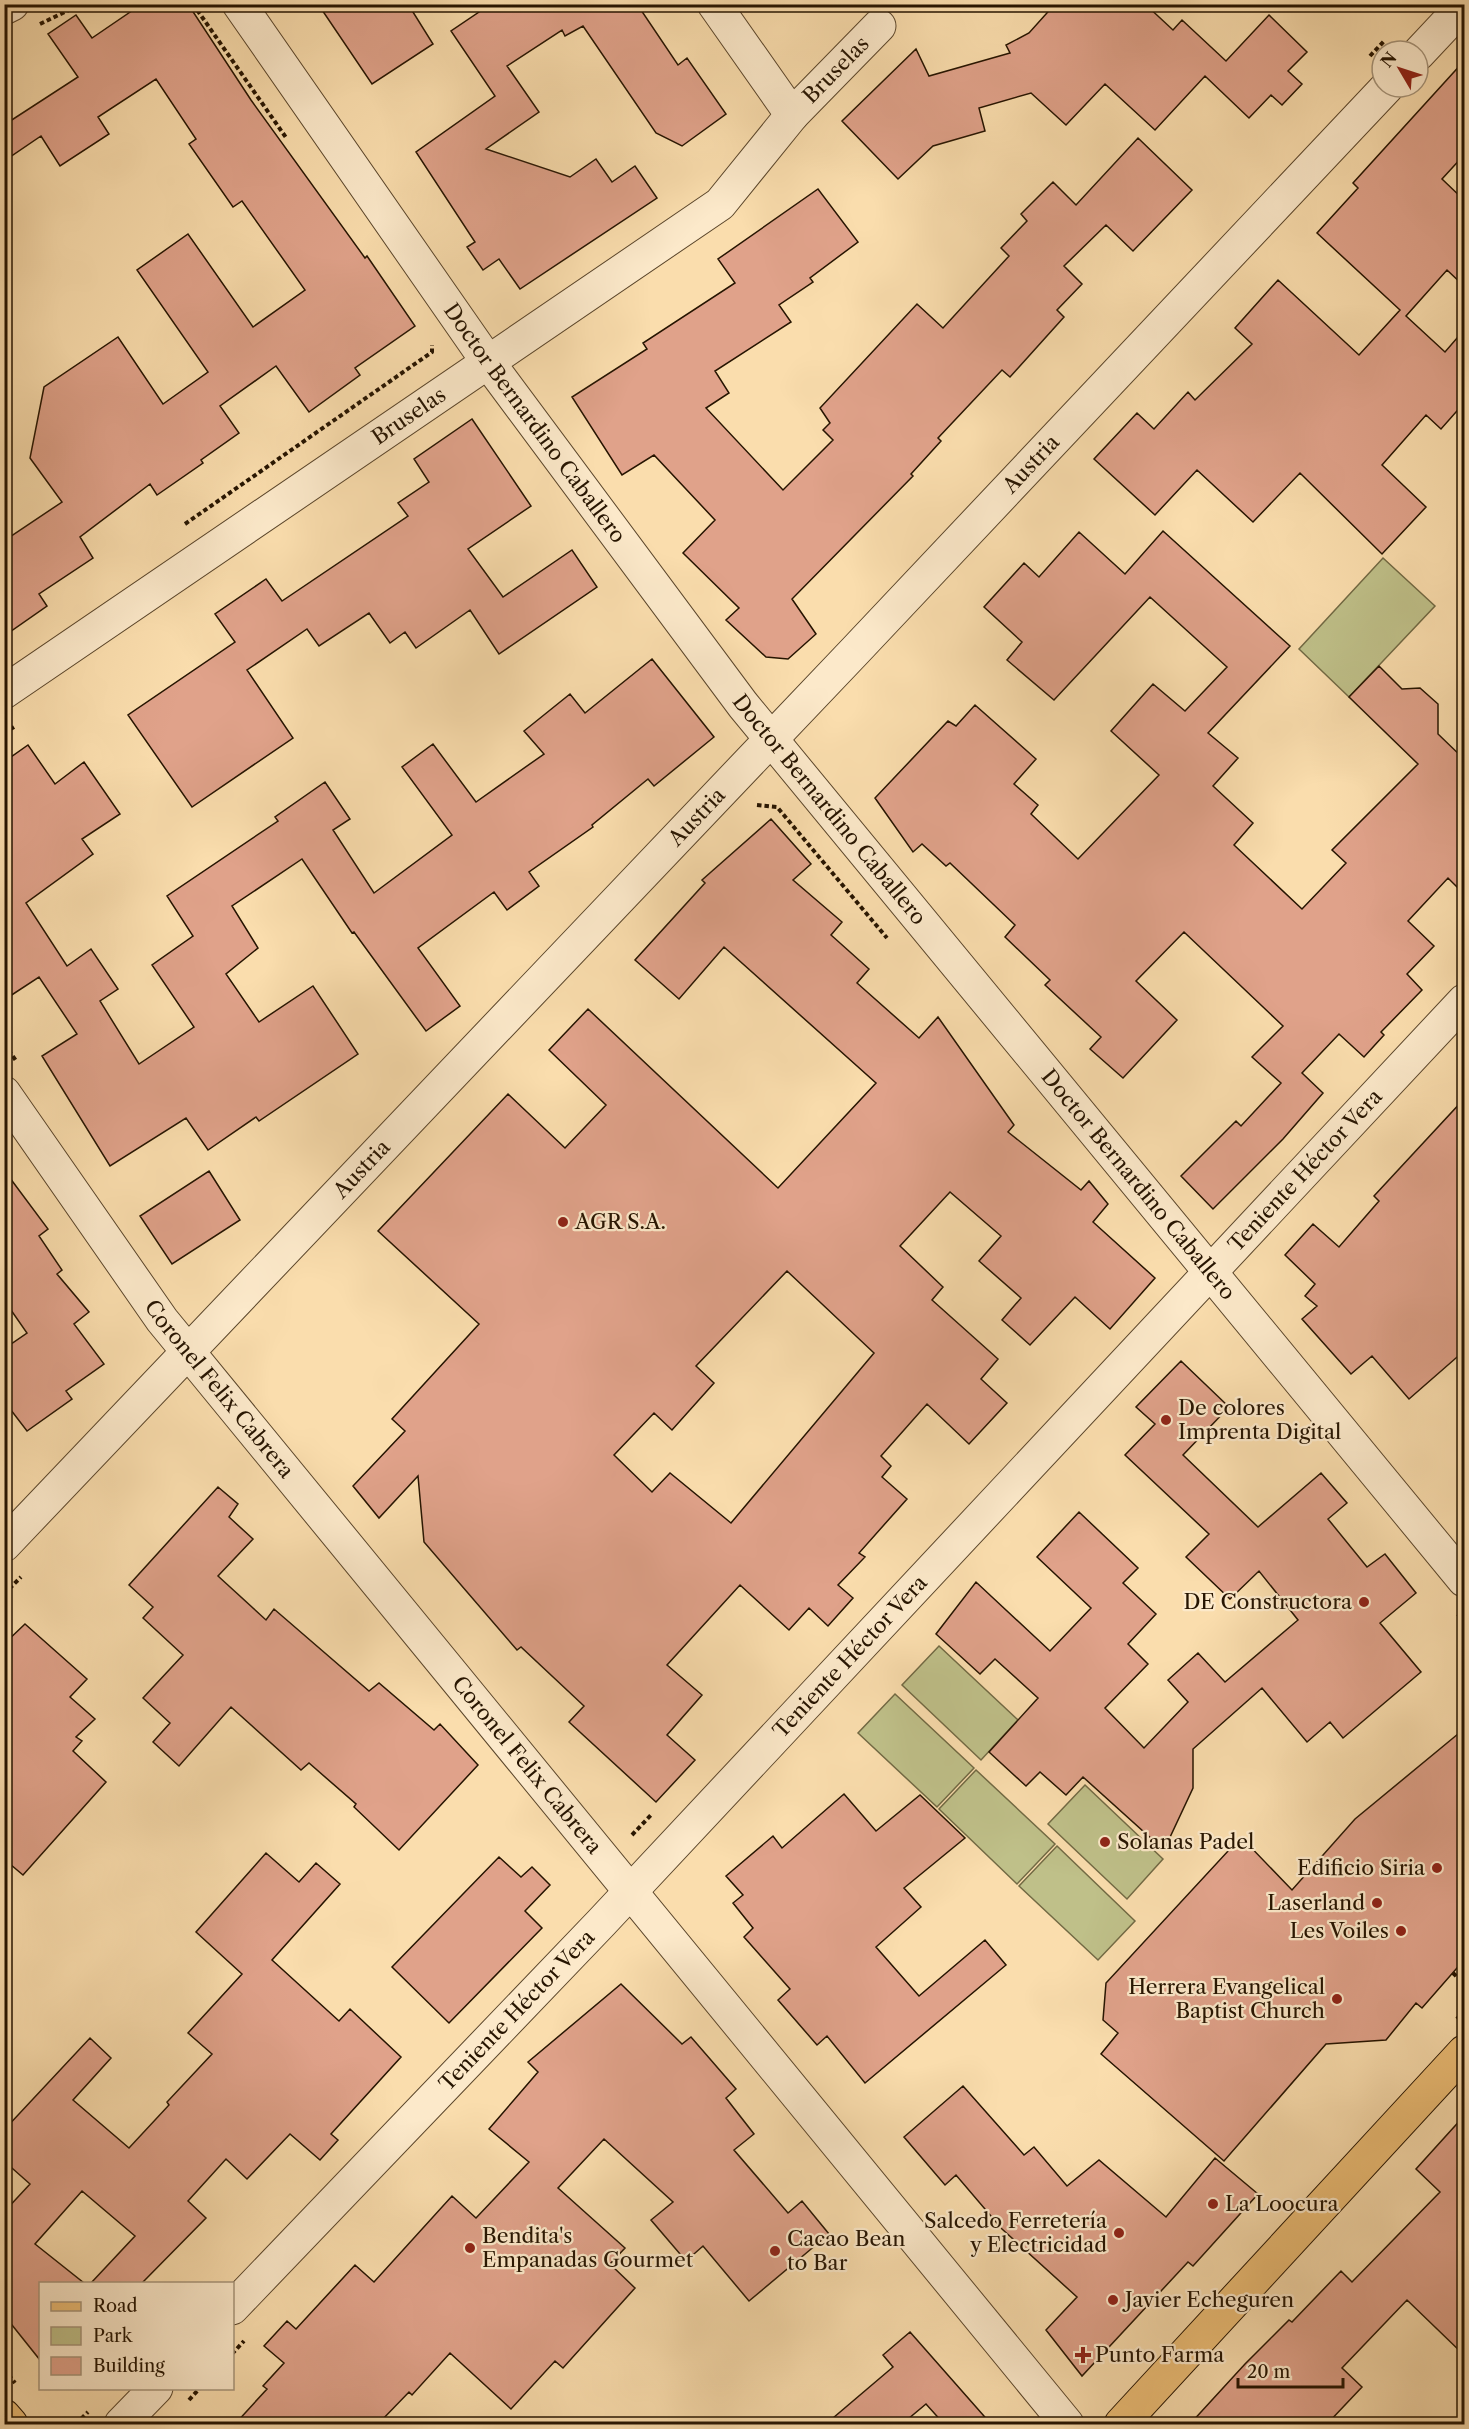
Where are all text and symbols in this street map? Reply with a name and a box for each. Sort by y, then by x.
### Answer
street label: Bruselas [797,31,874,108]
north arrow [1370,39,1430,99]
text: N [1376,48,1401,71]
street label: Doctor Bernardino Caballero [439,298,631,548]
street label: Bruselas [367,382,450,450]
street label: Austria [997,429,1065,499]
street label: Doctor Bernardino Caballero [727,689,932,930]
street label: Austria [662,782,731,852]
street label: Doctor Bernardino Caballero [1036,1064,1241,1305]
street label: Teniente Héctor Vera [1223,1083,1388,1257]
street label: Austria [327,1134,396,1204]
place label: AGR S.A. [574,1209,666,1234]
marker: AGR S.A. [556,1215,570,1229]
street label: Coronel Felix Cabrera [140,1295,300,1483]
place label: De colores Imprenta Digital [1178,1395,1341,1444]
marker: De colores Imprenta Digital [1159,1413,1173,1427]
street label: Teniente Héctor Vera [768,1569,933,1743]
place label: DE Constructora [1184,1589,1353,1614]
marker: DE Constructora [1357,1595,1371,1609]
street label: Coronel Felix Cabrera [447,1671,608,1859]
place label: Solanas Padel [1117,1829,1254,1854]
marker: Solanas Padel [1098,1835,1112,1849]
place label: Edificio Siria [1297,1855,1426,1880]
marker: Edificio Siria [1430,1861,1444,1875]
place label: Laserland [1267,1890,1365,1915]
marker: Laserland [1370,1896,1384,1910]
place label: Les Voiles [1290,1918,1389,1943]
street label: Teniente Héctor Vera [434,1924,600,2096]
marker: Les Voiles [1394,1924,1408,1938]
place label: Herrera Evangelical Baptist Church [1128,1974,1325,2023]
marker: Herrera Evangelical Baptist Church [1330,1992,1344,2006]
place label: La Loocura [1225,2191,1339,2216]
marker: La Loocura [1206,2197,1220,2211]
place label: Salcedo Ferretería y Electricidad [924,2208,1108,2257]
place label: Bendita's Empanadas Gourmet [482,2223,694,2272]
place label: Cacao Bean to Bar [787,2226,906,2275]
marker: Salcedo Ferretería y Electricidad [1112,2226,1126,2240]
marker: Bendita's Empanadas Gourmet [463,2241,477,2255]
marker: Cacao Bean to Bar [768,2244,782,2258]
legend [39,2282,234,2390]
place label: Javier Echeguren [1122,2287,1294,2312]
marker: Javier Echeguren [1106,2293,1120,2307]
text: Road [93,2295,138,2317]
text: Park [93,2325,134,2347]
place label: Punto Farma [1095,2342,1225,2367]
marker: Punto Farma [1076,2348,1090,2362]
scale bar [1238,2351,1343,2389]
text: Building [93,2355,165,2377]
text: 20 m [1247,2361,1291,2383]

